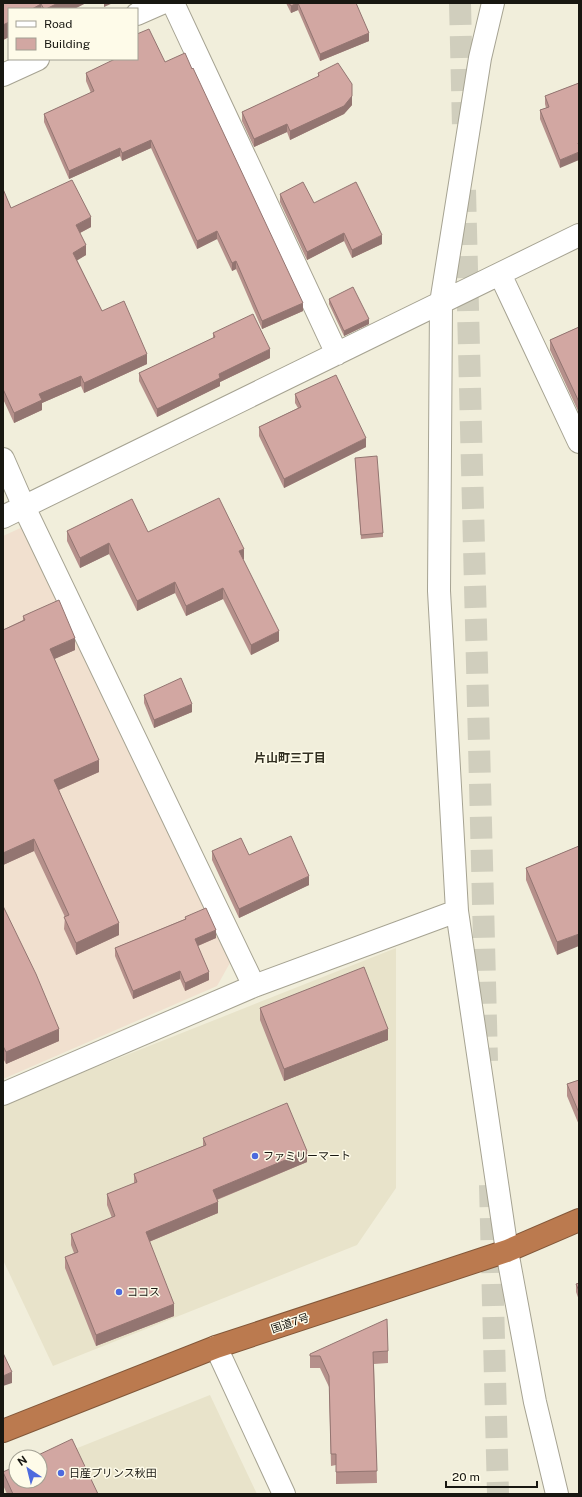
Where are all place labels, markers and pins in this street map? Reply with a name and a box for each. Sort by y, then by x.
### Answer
place label: ファミリーマート [263,1150,351,1162]
marker: ファミリーマート [250,1151,260,1161]
place label: ココス [127,1286,160,1298]
marker: ココス [114,1287,124,1297]
place label: 日産プリンス秋田 [69,1467,157,1479]
marker: 日産プリンス秋田 [56,1468,66,1478]

